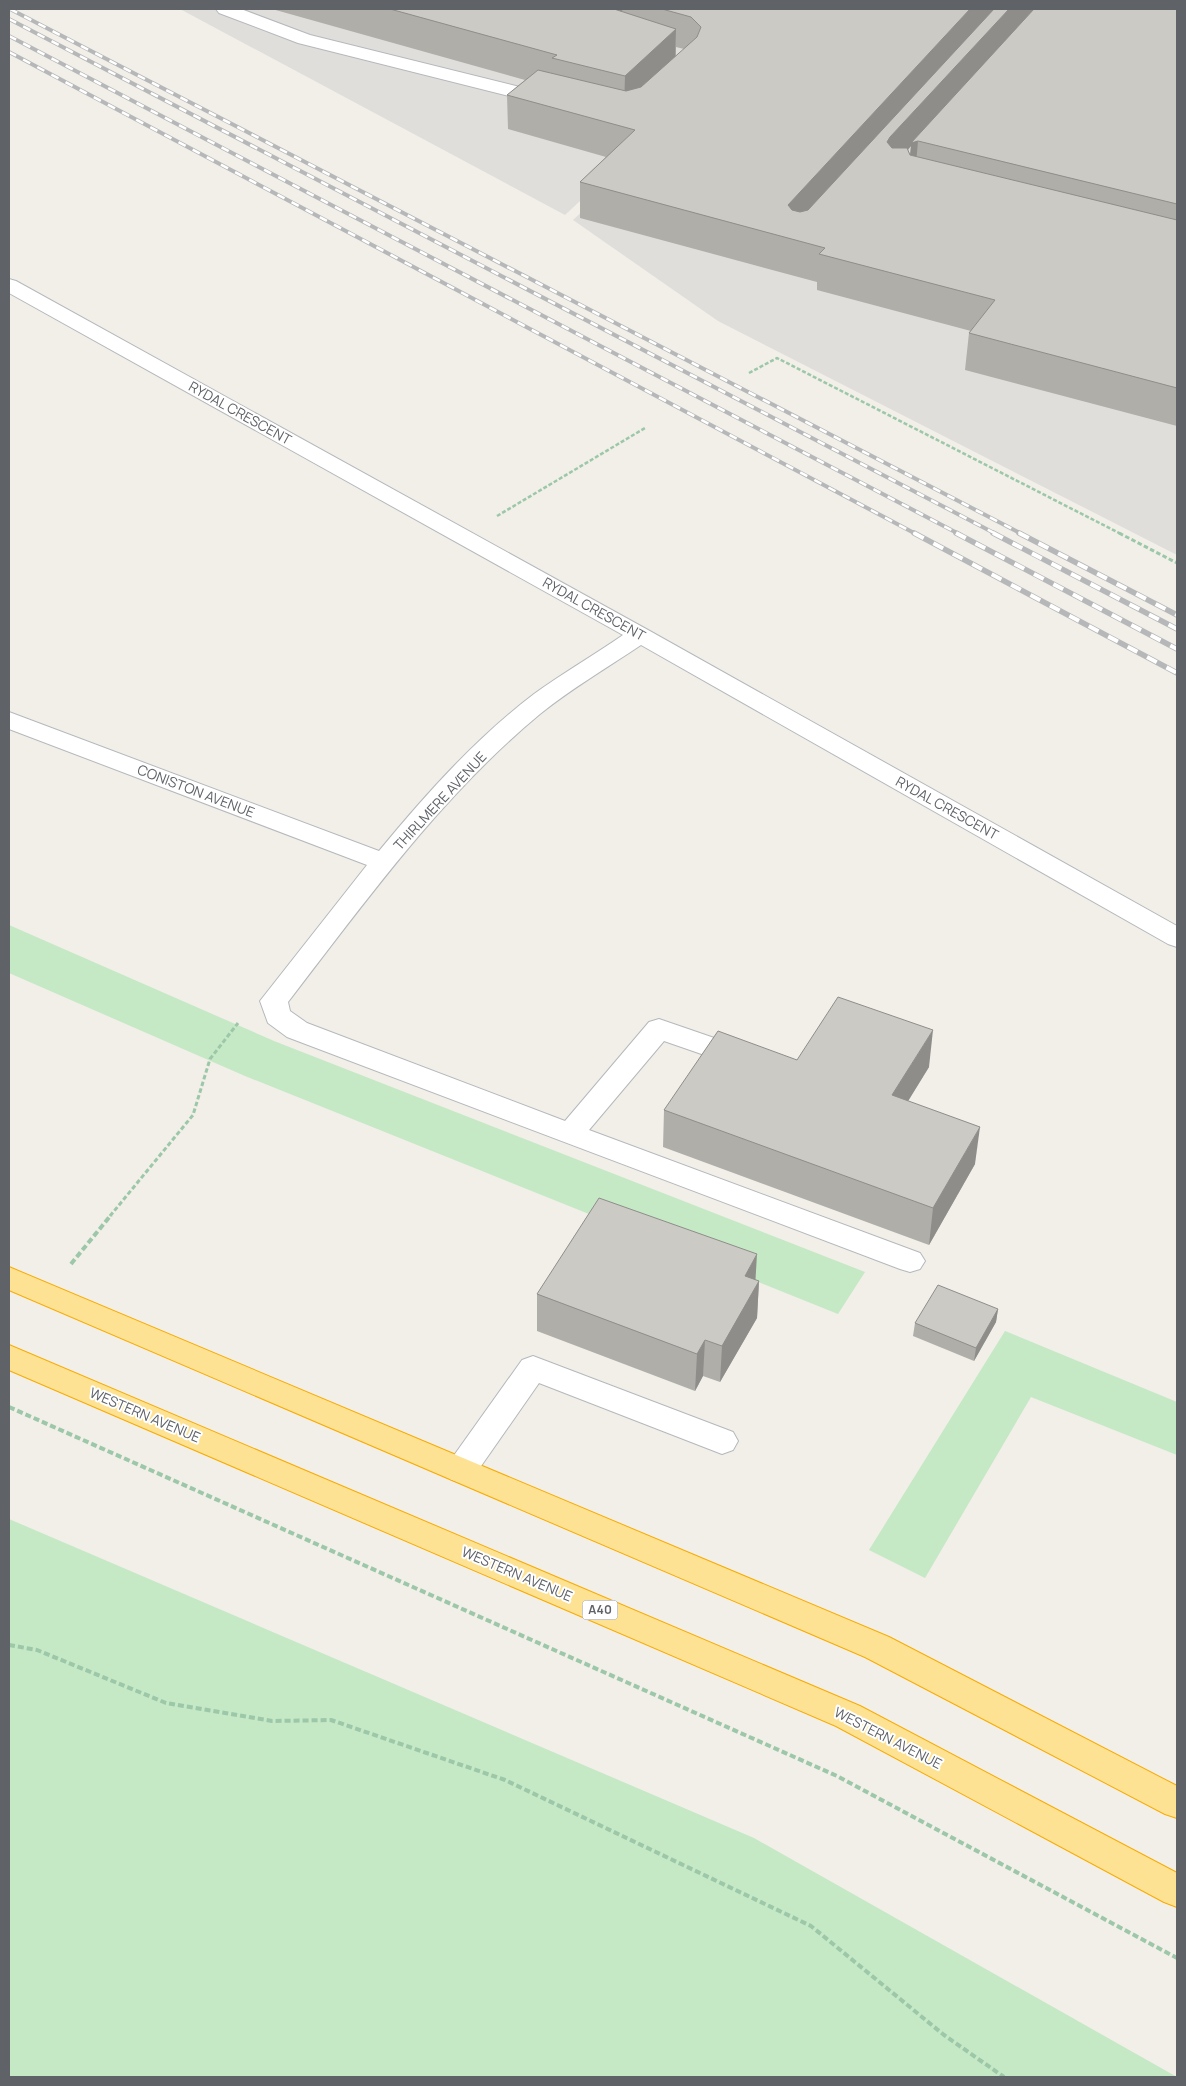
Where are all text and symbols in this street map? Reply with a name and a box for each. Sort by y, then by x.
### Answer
street label: RYDAL CRESCENT [185,376,296,449]
street label: RYDAL CRESCENT [539,572,650,645]
street label: THIRLMERE AVENUE [389,747,490,854]
street label: CONISTON AVENUE [135,759,258,822]
street label: RYDAL CRESCENT [892,771,1003,844]
street label: WESTERN AVENUE [87,1383,203,1446]
street label: WESTERN AVENUE [459,1542,575,1605]
road number: A40 [582,1600,618,1620]
street label: WESTERN AVENUE [831,1702,945,1773]

